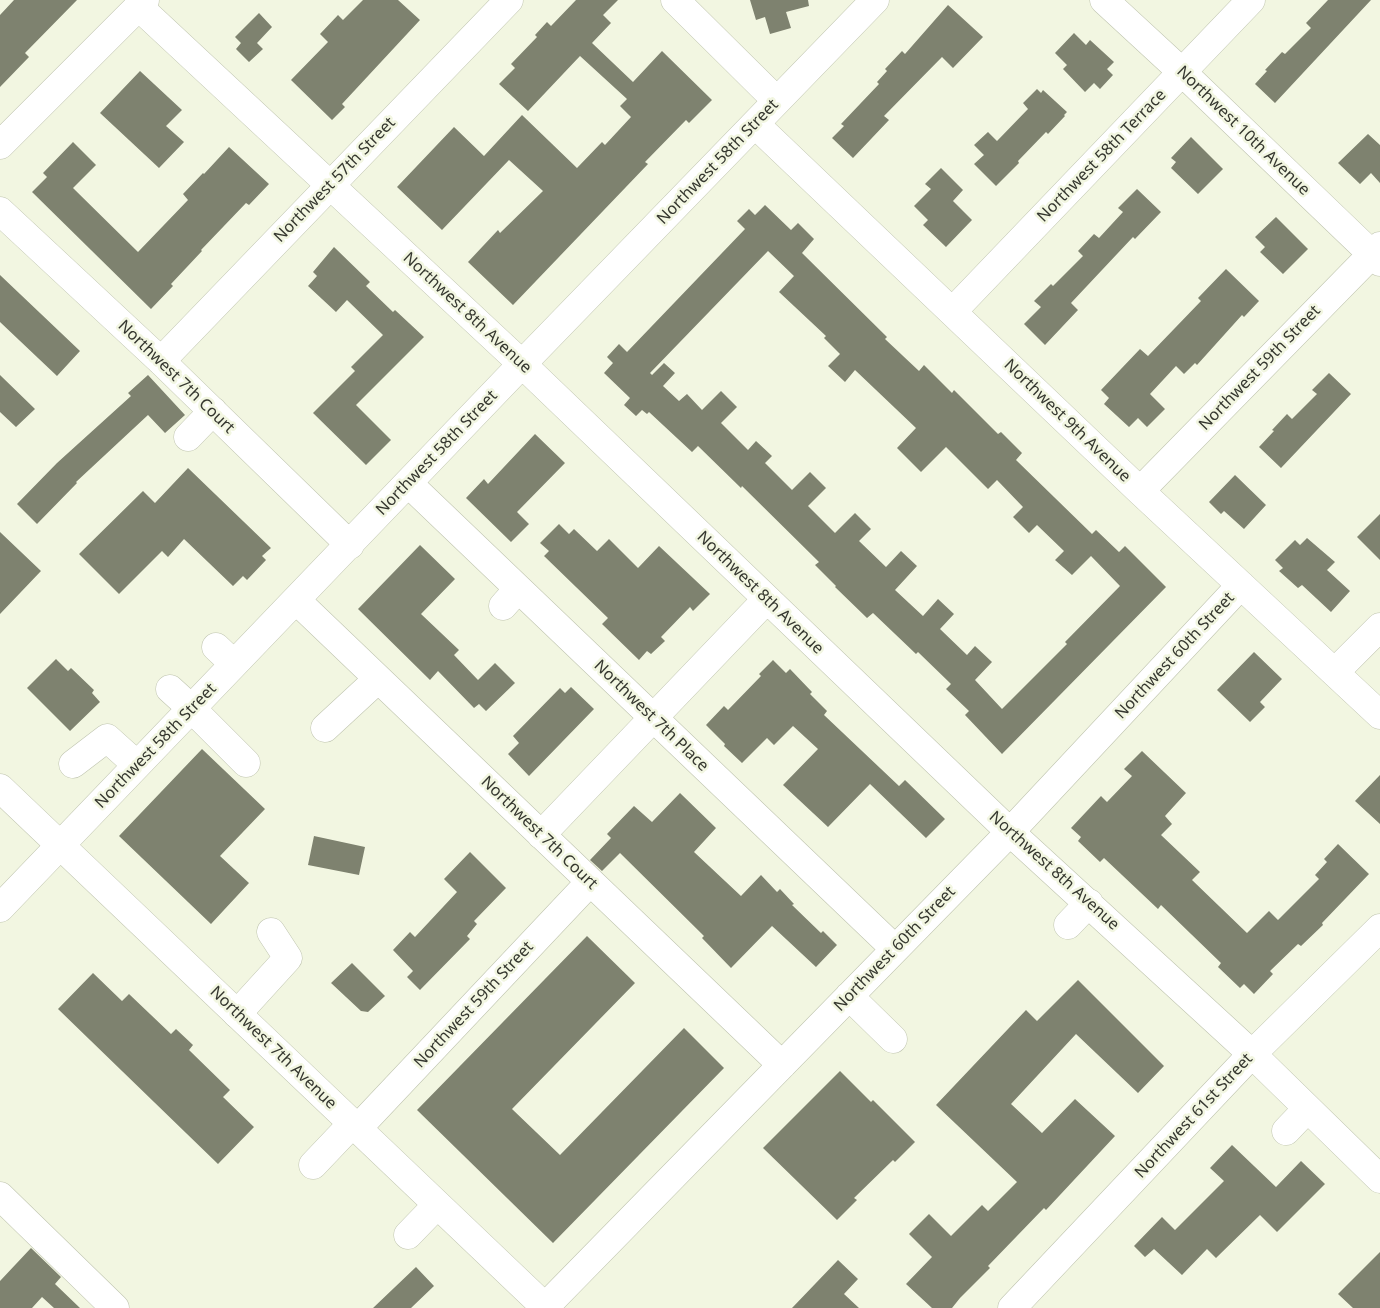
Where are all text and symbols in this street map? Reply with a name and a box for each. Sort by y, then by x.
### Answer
street label: Northwest 10th Avenue [1172,62,1314,200]
street label: Northwest 58th Terrace [1034,86,1170,226]
street label: Northwest 58th Street [653,96,783,228]
street label: Northwest 57th Street [270,114,400,246]
street label: Northwest 8th Avenue [399,249,535,377]
street label: Northwest 59th Street [1195,302,1325,434]
street label: Northwest 7th Court [114,316,238,438]
street label: Northwest 9th Avenue [1000,356,1134,486]
street label: Northwest 58th Street [372,387,502,519]
street label: Northwest 8th Avenue [693,528,827,658]
street label: Northwest 60th Street [1111,589,1239,723]
street label: Northwest 7th Place [590,656,712,776]
street label: Northwest 58th Street [91,680,221,812]
street label: Northwest 7th Court [477,772,601,894]
street label: Northwest 8th Avenue [985,808,1123,934]
street label: Northwest 60th Street [830,883,960,1015]
street label: Northwest 59th Street [410,938,538,1072]
street label: Northwest 7th Avenue [206,983,340,1113]
street label: Northwest 61st Street [1131,1050,1257,1182]

